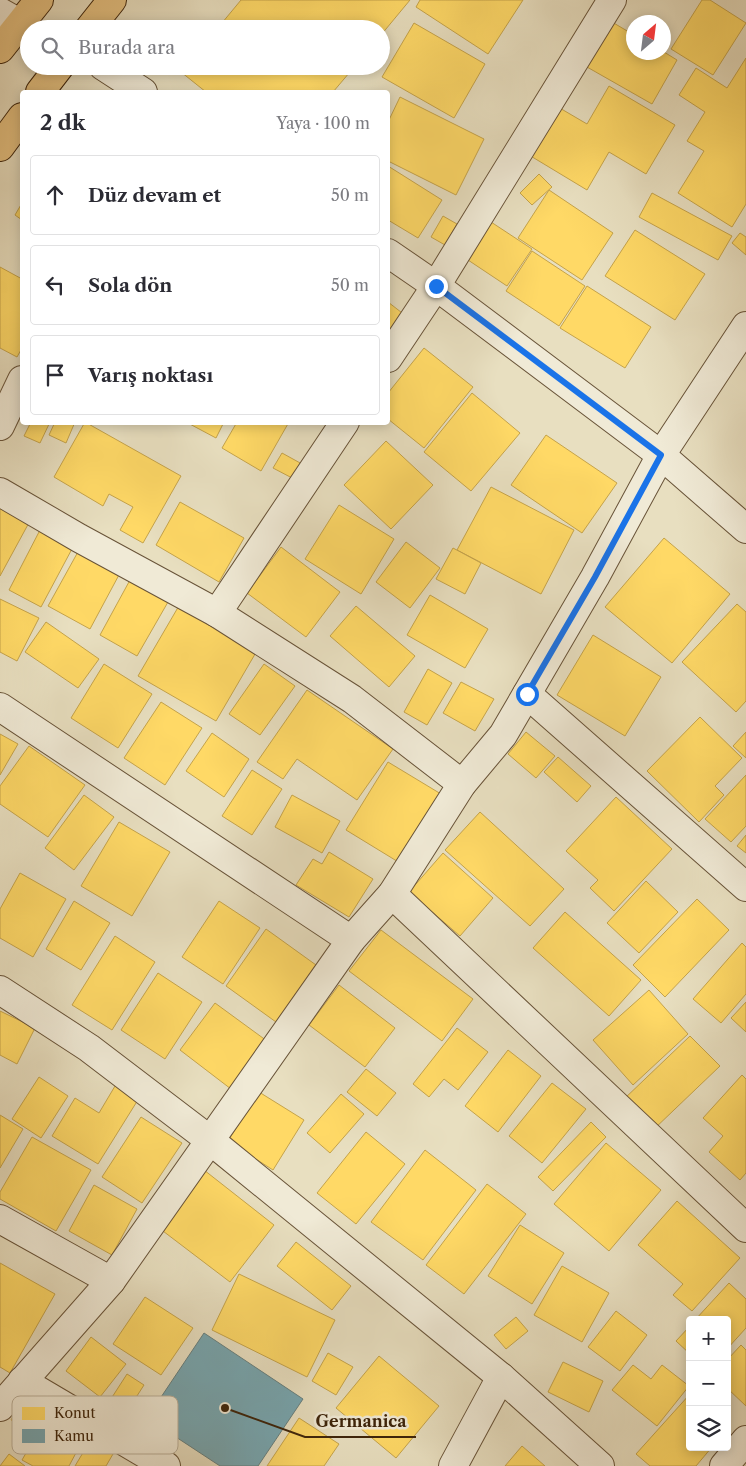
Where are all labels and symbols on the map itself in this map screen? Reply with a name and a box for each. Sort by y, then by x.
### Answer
north arrow [626,15,671,60]
route end [425,275,448,298]
route start [516,683,539,706]
legend [12,1396,178,1454]
text: Konut [54,1404,95,1422]
callout: Germanica [305,1406,416,1437]
text: Germanica [316,1411,407,1431]
text: Kamu [54,1427,94,1445]

